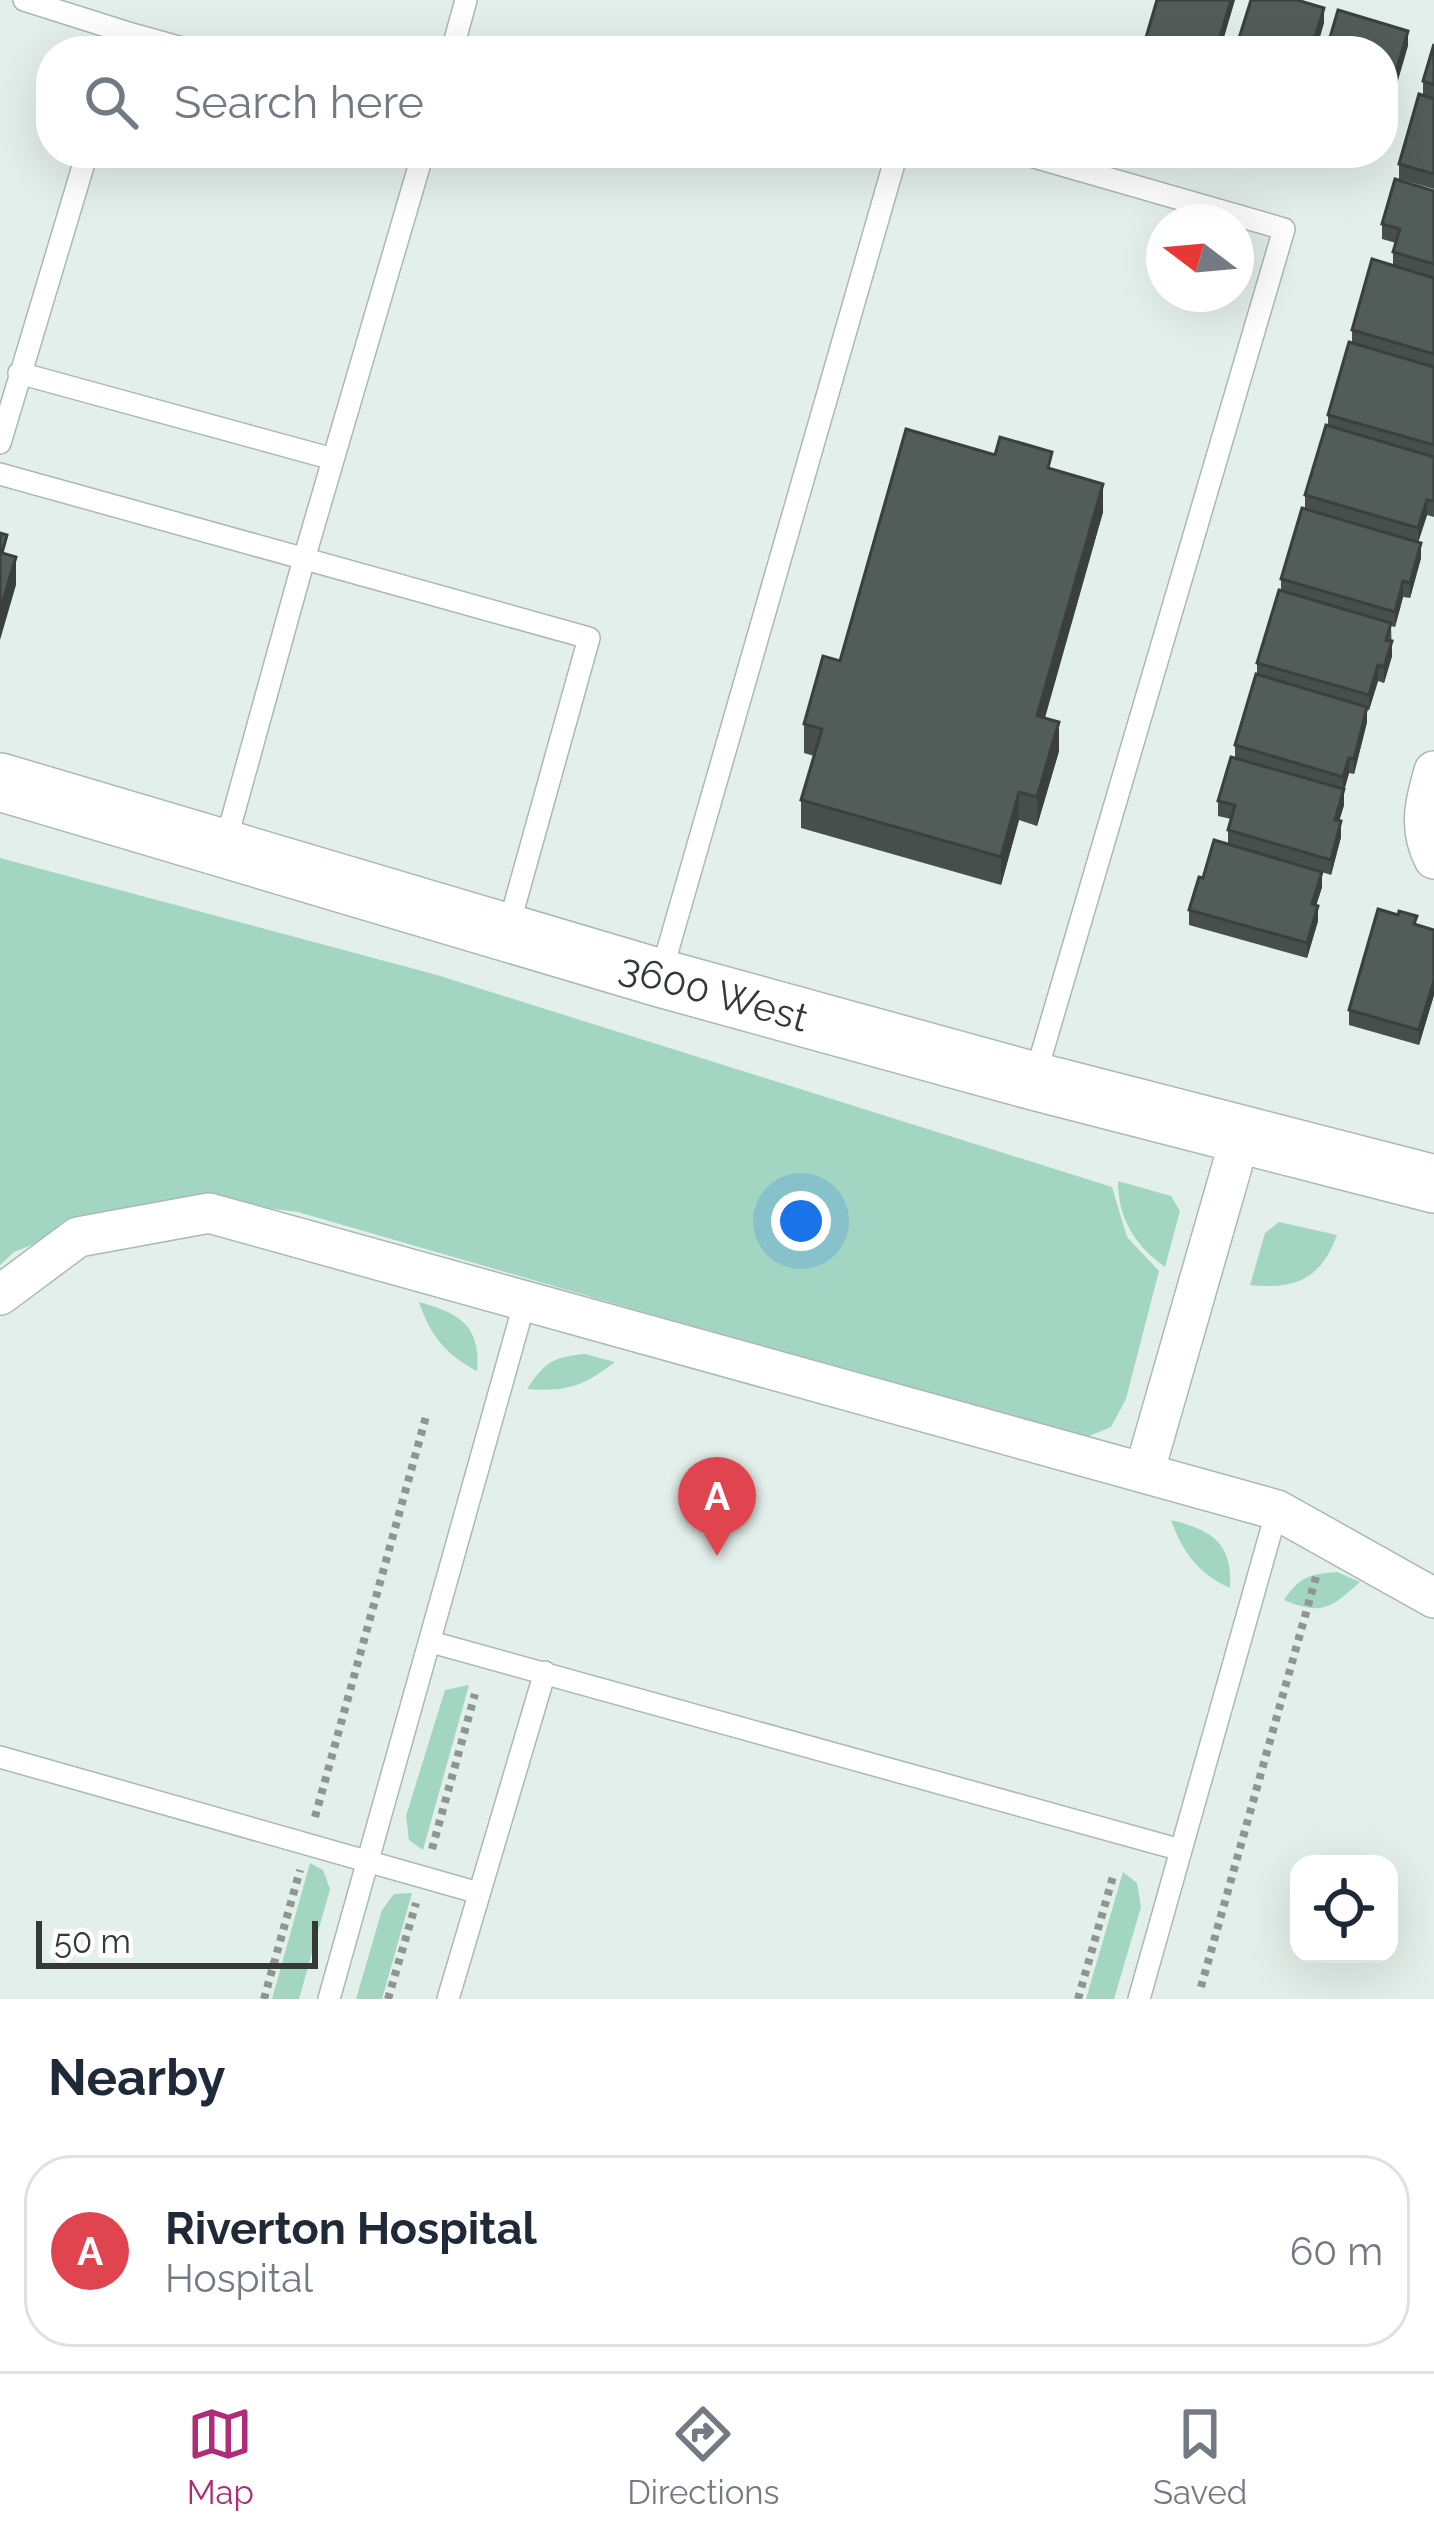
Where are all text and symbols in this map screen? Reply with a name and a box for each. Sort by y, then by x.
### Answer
search box [36,36,1398,168]
icon: search [78,69,144,135]
text: Search here [174,76,424,129]
north arrow [1146,204,1254,312]
street label: 3600 West [615,943,813,1041]
your location [771,1191,831,1251]
pin: A [678,1457,756,1556]
map controls [1290,1855,1398,1963]
button: locate [1290,1855,1398,1963]
scale bar [36,1915,318,1968]
text: 50 m [54,1922,131,1961]
text: Nearby [48,2047,225,2107]
text: Riverton Hospital [165,2202,537,2255]
text: A [77,2228,103,2274]
text: 60 m [1290,2228,1383,2274]
text: Hospital [165,2255,313,2301]
tab: Map [187,2401,254,2512]
tab: Directions [627,2401,780,2512]
tab: Saved [1153,2401,1247,2512]

